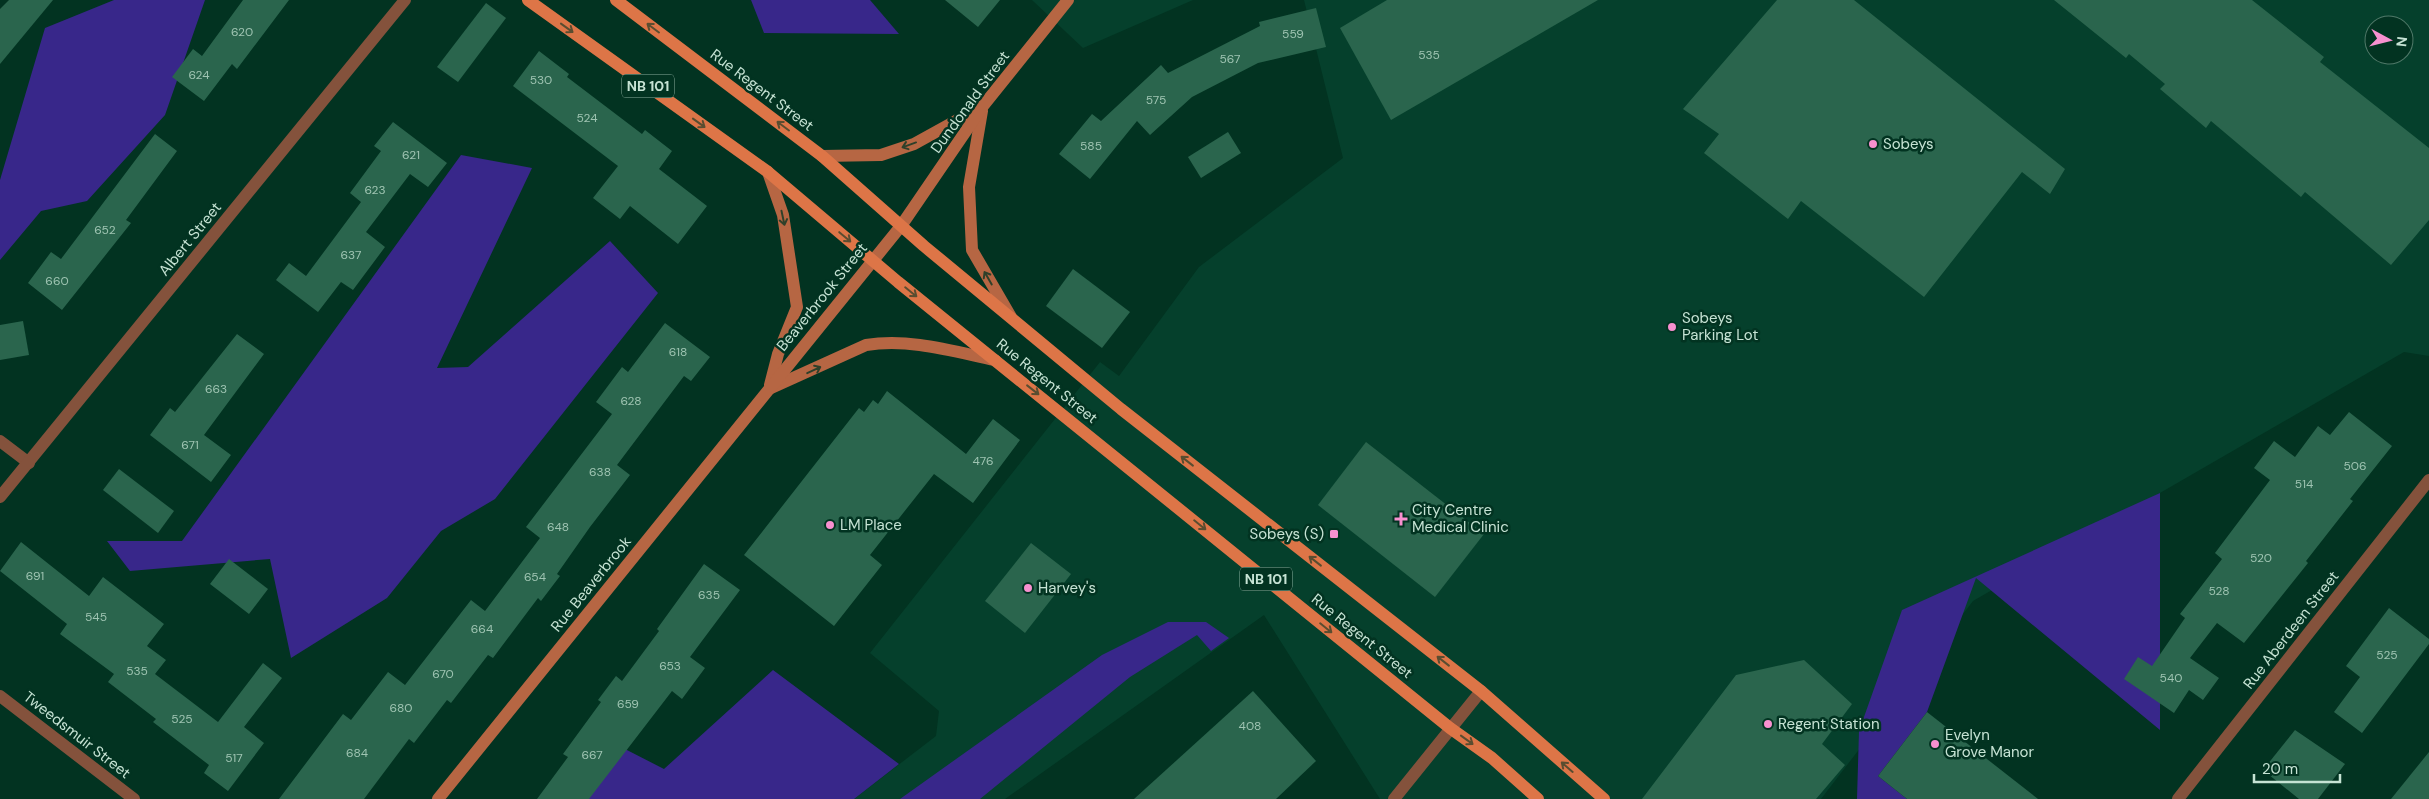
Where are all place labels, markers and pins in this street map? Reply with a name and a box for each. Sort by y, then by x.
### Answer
place label: Sobeys [1883,134,1934,154]
marker: Sobeys [1867,138,1879,150]
place label: Sobeys Parking Lot [1682,308,1758,345]
marker: Sobeys Parking Lot [1666,321,1678,333]
place label: City Centre Medical Clinic [1412,500,1509,537]
marker: City Centre Medical Clinic [1394,512,1408,526]
place label: LM Place [840,515,902,535]
marker: LM Place [824,519,836,531]
place label: Sobeys (S) [1249,524,1324,544]
marker: Sobeys (S) [1328,528,1340,540]
place label: Harvey's [1038,578,1096,598]
marker: Harvey's [1022,582,1034,594]
place label: Regent Station [1778,714,1880,734]
marker: Regent Station [1762,718,1774,730]
place label: Evelyn Grove Manor [1945,725,2034,762]
marker: Evelyn Grove Manor [1929,738,1941,750]

